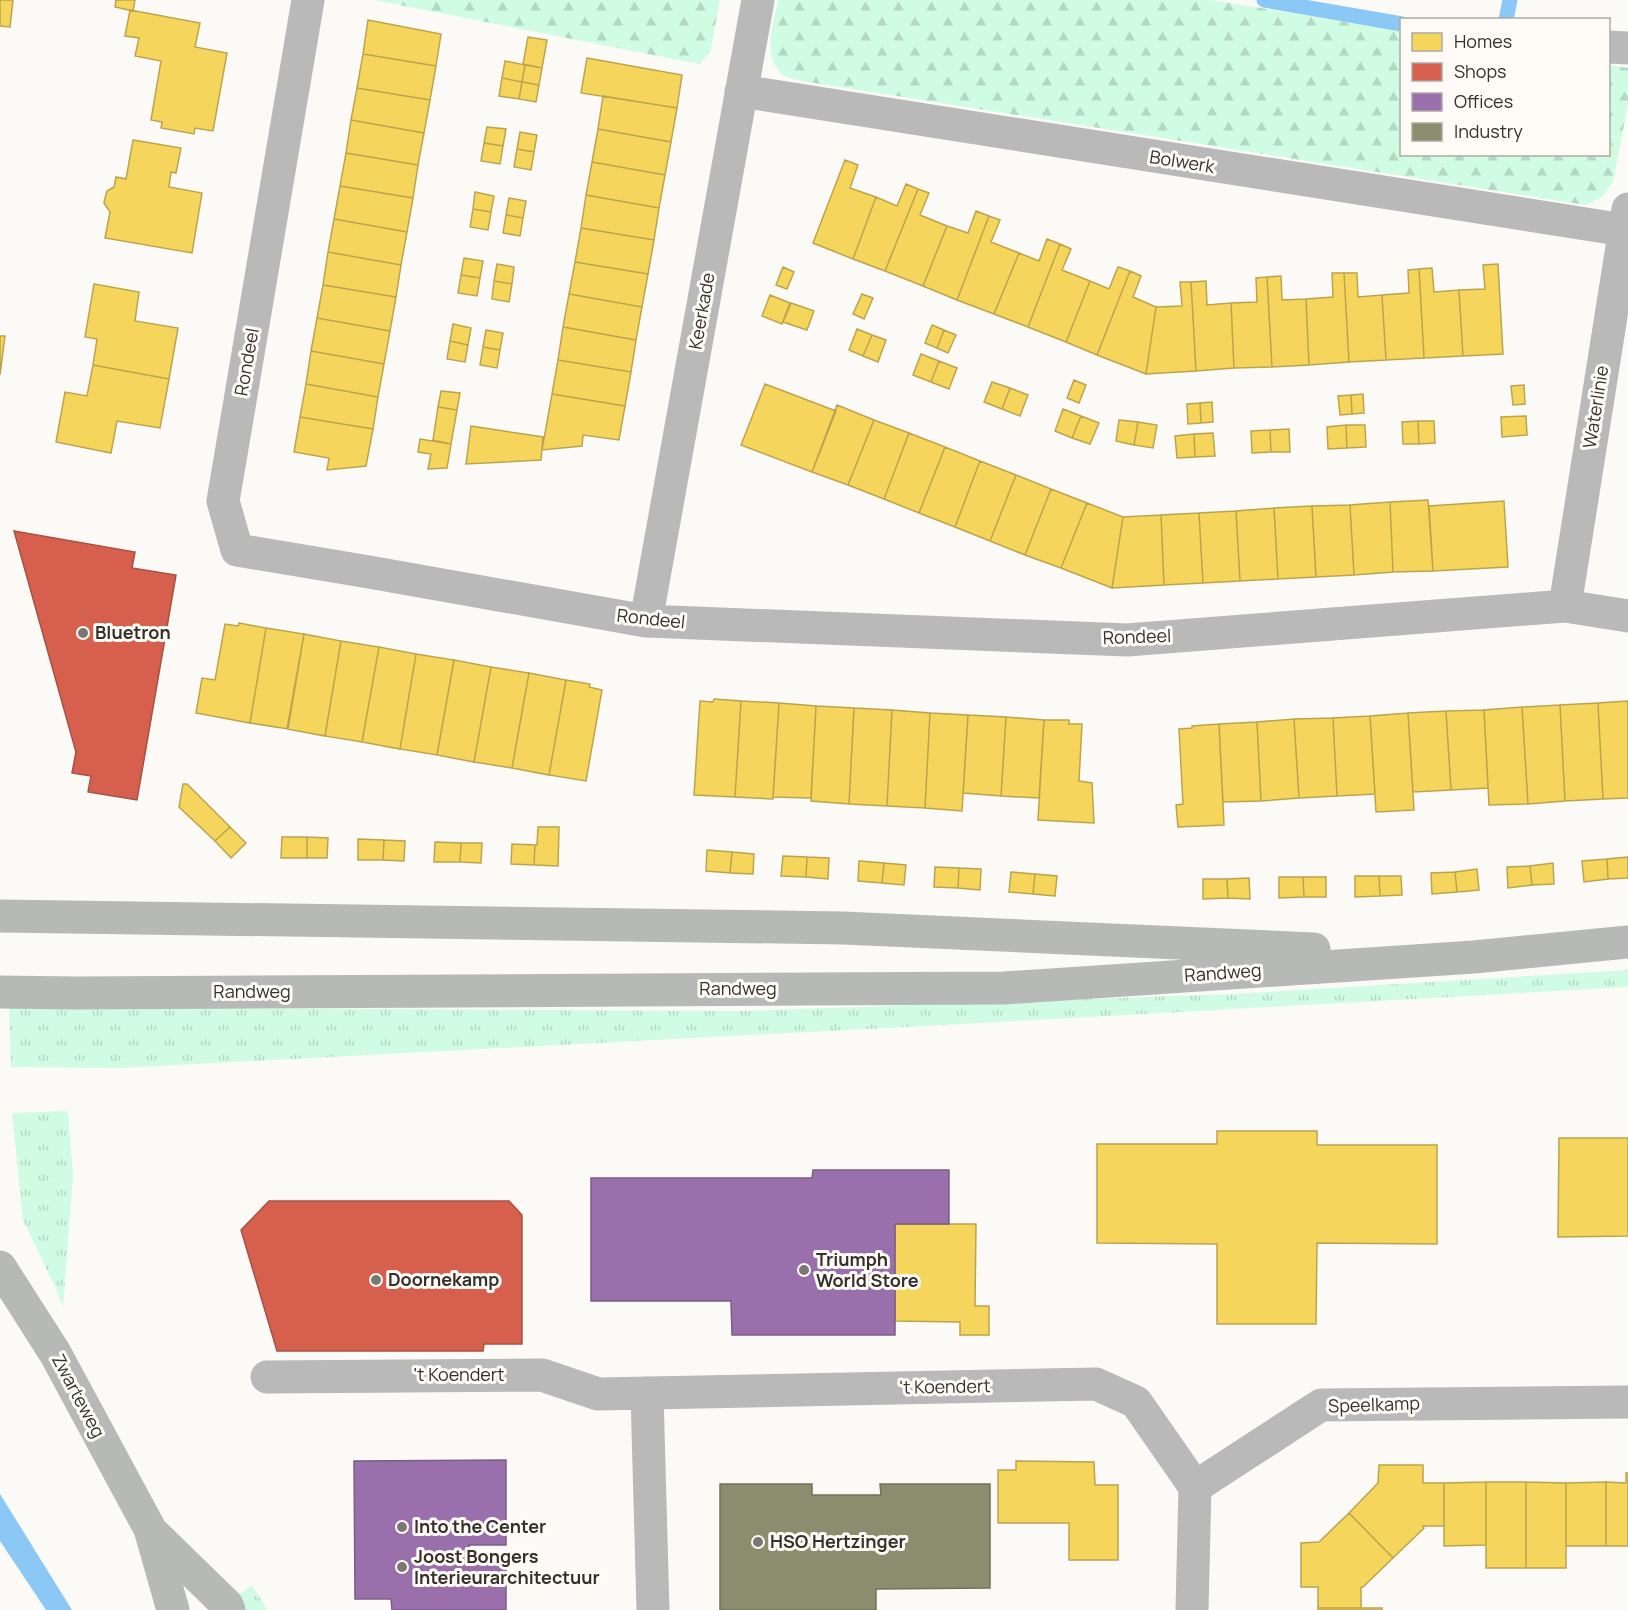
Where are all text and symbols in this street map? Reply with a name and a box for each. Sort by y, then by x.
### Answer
legend [1400,18,1610,156]
text: Homes [1454,29,1512,53]
text: Shops [1454,59,1506,83]
text: Offices [1454,89,1513,113]
text: Industry [1454,119,1523,143]
street label: Bolwerk [1148,144,1217,178]
street label: Keerkade [682,271,720,351]
street label: Rondeel [228,326,264,398]
street label: Waterlinie [1577,364,1613,450]
street label: Rondeel [616,602,686,634]
place label: Bluetron [95,620,171,644]
street label: Rondeel [1102,623,1172,649]
marker: Bluetron [76,626,90,640]
street label: Randweg [1184,957,1262,987]
street label: Randweg [699,976,777,1000]
street label: Randweg [213,979,291,1003]
place label: Triumph World Store [816,1247,919,1292]
marker: Triumph World Store [797,1263,811,1277]
place label: Doornekamp [388,1267,499,1291]
marker: Doornekamp [369,1273,383,1287]
street label: Zwarteweg [47,1350,111,1442]
street label: 't Koendert [413,1362,505,1386]
street label: 't Koendert [899,1373,991,1399]
street label: Speelkamp [1328,1390,1420,1418]
place label: Into the Center [414,1514,546,1538]
marker: Into the Center [395,1520,409,1534]
place label: HSO Hertzinger [770,1529,906,1553]
marker: HSO Hertzinger [751,1535,765,1549]
place label: Joost Bongers Interieurarchitectuur [414,1544,600,1589]
marker: Joost Bongers Interieurarchitectuur [395,1560,409,1574]

